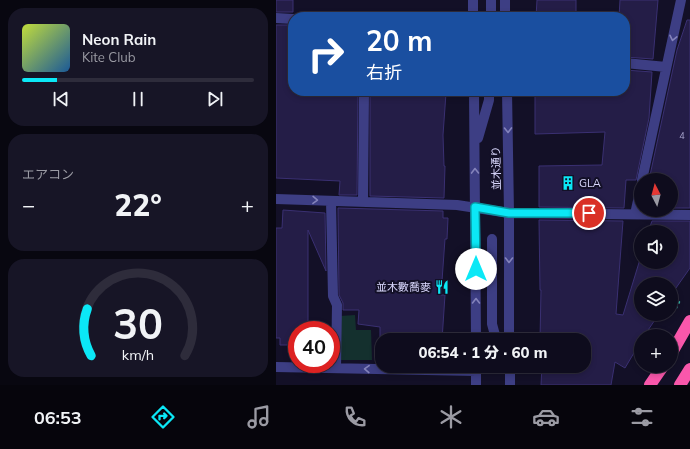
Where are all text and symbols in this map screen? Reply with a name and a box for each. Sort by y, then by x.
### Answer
text: 20 m [366,23,432,58]
icon: right [300,28,352,80]
text: Neon Rain [82,30,156,49]
one-way arrow [669,35,677,41]
text: Kite Club [82,49,136,65]
text: 右折 [366,61,402,84]
icon: previous [50,88,72,110]
icon: pause [127,88,149,110]
icon: next [204,88,226,110]
one-way arrow [503,127,512,133]
house number: 4 [679,130,685,141]
street label: 並木通り [489,146,503,190]
text: エアコン [22,166,74,182]
one-way arrow [471,168,479,174]
north arrow [634,173,678,217]
map controls [634,173,678,373]
building icon: GLA [560,175,576,191]
place label: GLA [579,176,601,190]
text: 22° [114,186,162,224]
text: − [22,191,35,219]
text: + [241,191,254,219]
one-way arrow [312,196,318,205]
pin [572,196,606,230]
icon: arrive [578,202,600,224]
button: sound [634,225,678,269]
position arrow [455,248,497,290]
one-way arrow [505,257,513,263]
button: layers [634,277,678,321]
restaurant icon: 並木數喬麥 [434,279,450,295]
place label: 並木數喬麥 [376,280,431,294]
text: 30 [113,297,163,349]
one-way arrow [471,298,480,304]
speed limit sign: 40 [288,321,340,373]
button: + [634,329,678,373]
text: 06:54 · 1 分 · 60 m [419,343,547,362]
text: km/h [122,346,154,364]
one-way arrow [364,365,370,373]
icon: directions [149,403,177,431]
icon: music [245,403,273,431]
icon: phone [341,403,369,431]
icon: climate [437,403,465,431]
icon: car [532,403,560,431]
icon: filters [628,403,656,431]
text: 06:53 [34,406,82,429]

